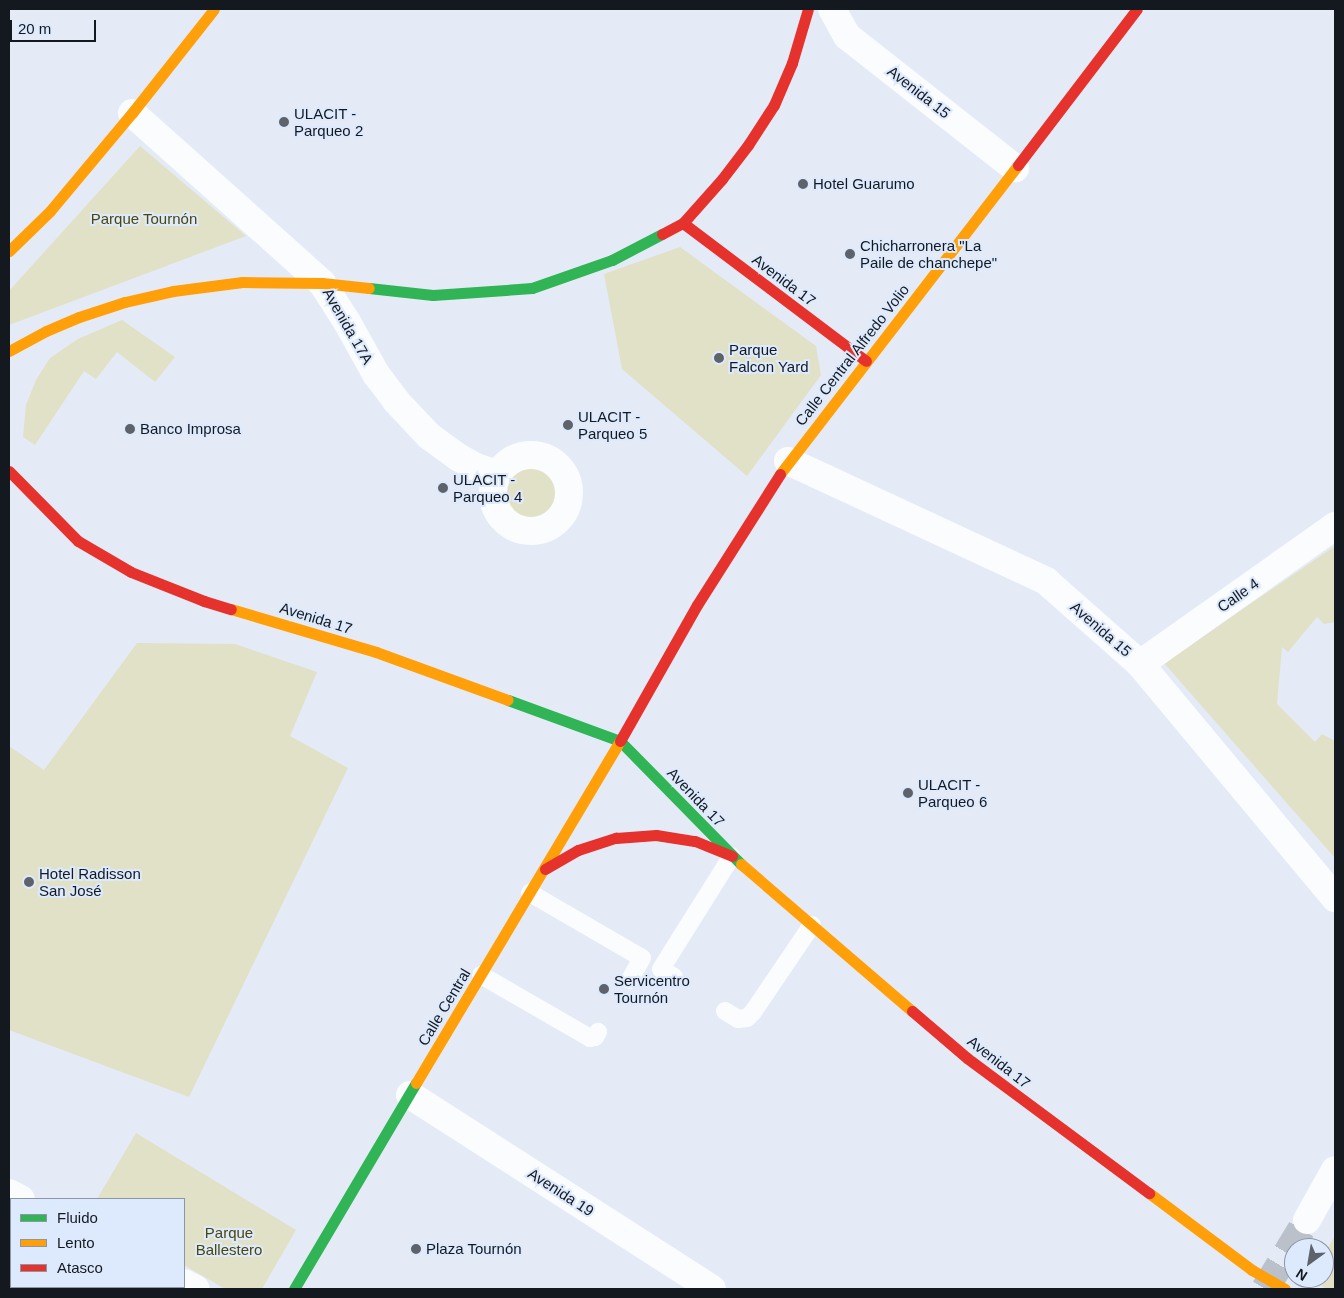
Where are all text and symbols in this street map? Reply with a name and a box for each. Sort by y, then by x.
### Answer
scale bar [12,10,99,42]
text: 20 m [18,20,51,37]
street label: Avenida 15 [884,62,954,122]
place label: ULACIT - Parqueo 2 [294,104,363,139]
marker: ULACIT - Parqueo 2 [278,116,290,128]
place label: Hotel Guarumo [813,175,915,193]
marker: Hotel Guarumo [797,178,809,190]
park label: Parque Tournón [91,210,197,228]
place label: Chicharronera "La Paile de chanchepe" [860,236,997,271]
marker: Chicharronera "La Paile de chanchepe" [844,248,856,260]
street label: Avenida 17 [749,250,819,310]
street label: Calle Central Alfredo Volio [791,280,913,430]
street label: Avenida 17A [319,285,377,367]
place label: Parque Falcon Yard [729,340,809,375]
marker: Parque Falcon Yard [713,352,725,364]
place label: ULACIT - Parqueo 5 [578,407,647,442]
marker: ULACIT - Parqueo 5 [562,419,574,431]
place label: Banco Improsa [140,420,241,438]
marker: Banco Improsa [124,423,136,435]
place label: ULACIT - Parqueo 4 [453,470,522,505]
marker: ULACIT - Parqueo 4 [437,482,449,494]
street label: Calle 4 [1214,574,1262,616]
street label: Avenida 17 [278,598,354,638]
street label: Avenida 15 [1067,598,1135,660]
street label: Avenida 17 [664,764,728,830]
place label: ULACIT - Parqueo 6 [918,775,987,810]
marker: ULACIT - Parqueo 6 [902,787,914,799]
place label: Hotel Radisson San José [39,864,141,899]
marker: Hotel Radisson San José [23,876,35,888]
street label: Calle Central [414,965,474,1049]
place label: Servicentro Tournón [614,971,690,1006]
marker: Servicentro Tournón [598,983,610,995]
street label: Avenida 17 [964,1032,1034,1092]
street label: Avenida 19 [525,1164,597,1220]
legend [10,1198,185,1288]
text: Fluido [57,1209,98,1226]
park label: Parque Ballestero [196,1223,262,1258]
text: Lento [57,1234,95,1251]
north arrow [1284,1238,1334,1288]
place label: Plaza Tournón [426,1240,522,1258]
marker: Plaza Tournón [410,1243,422,1255]
text: Atasco [57,1259,103,1276]
text: N [1293,1265,1310,1284]

